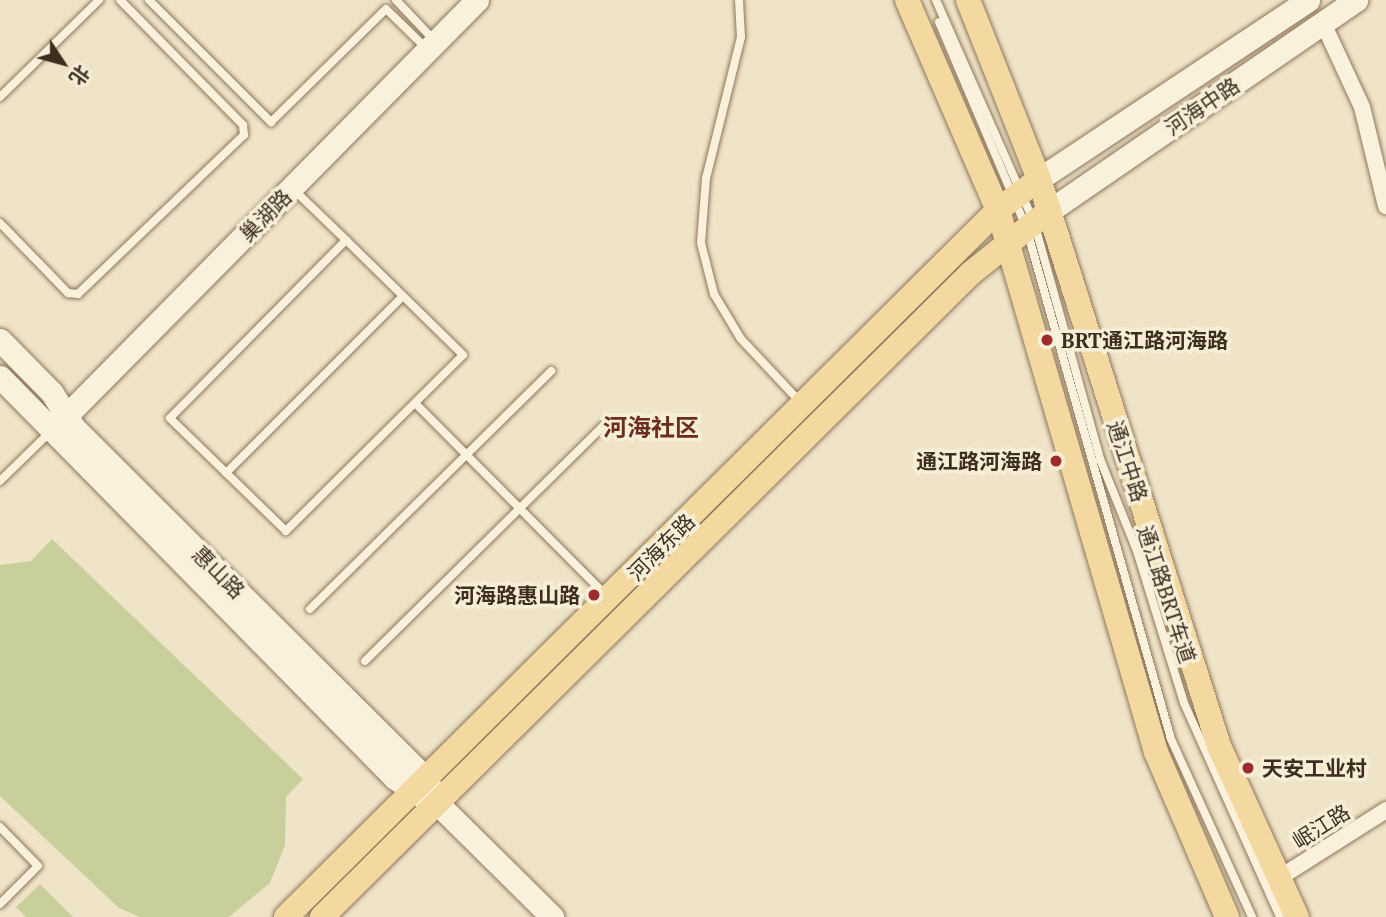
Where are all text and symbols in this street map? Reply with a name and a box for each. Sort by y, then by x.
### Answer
north arrow [28,28,98,98]
text: 北 [65,61,96,91]
street label: 河海中路 [1160,72,1244,140]
street label: 巢湖路 [234,184,296,246]
place label: BRT通江路河海路 [1061,327,1228,353]
marker: BRT通江路河海路 [1039,332,1055,348]
district label: 河海社区 [603,414,699,442]
street label: 通江中路 [1103,417,1153,505]
place label: 通江路河海路 [916,448,1042,474]
marker: 通江路河海路 [1048,453,1064,469]
street label: 河海东路 [622,508,700,586]
street label: 通江路BRT车道 [1133,522,1201,666]
street label: 惠山路 [188,541,250,603]
place label: 河海路惠山路 [454,582,580,608]
marker: 河海路惠山路 [586,587,602,603]
place label: 天安工业村 [1262,755,1367,781]
marker: 天安工业村 [1240,760,1256,776]
street label: 岷江路 [1288,799,1354,853]

